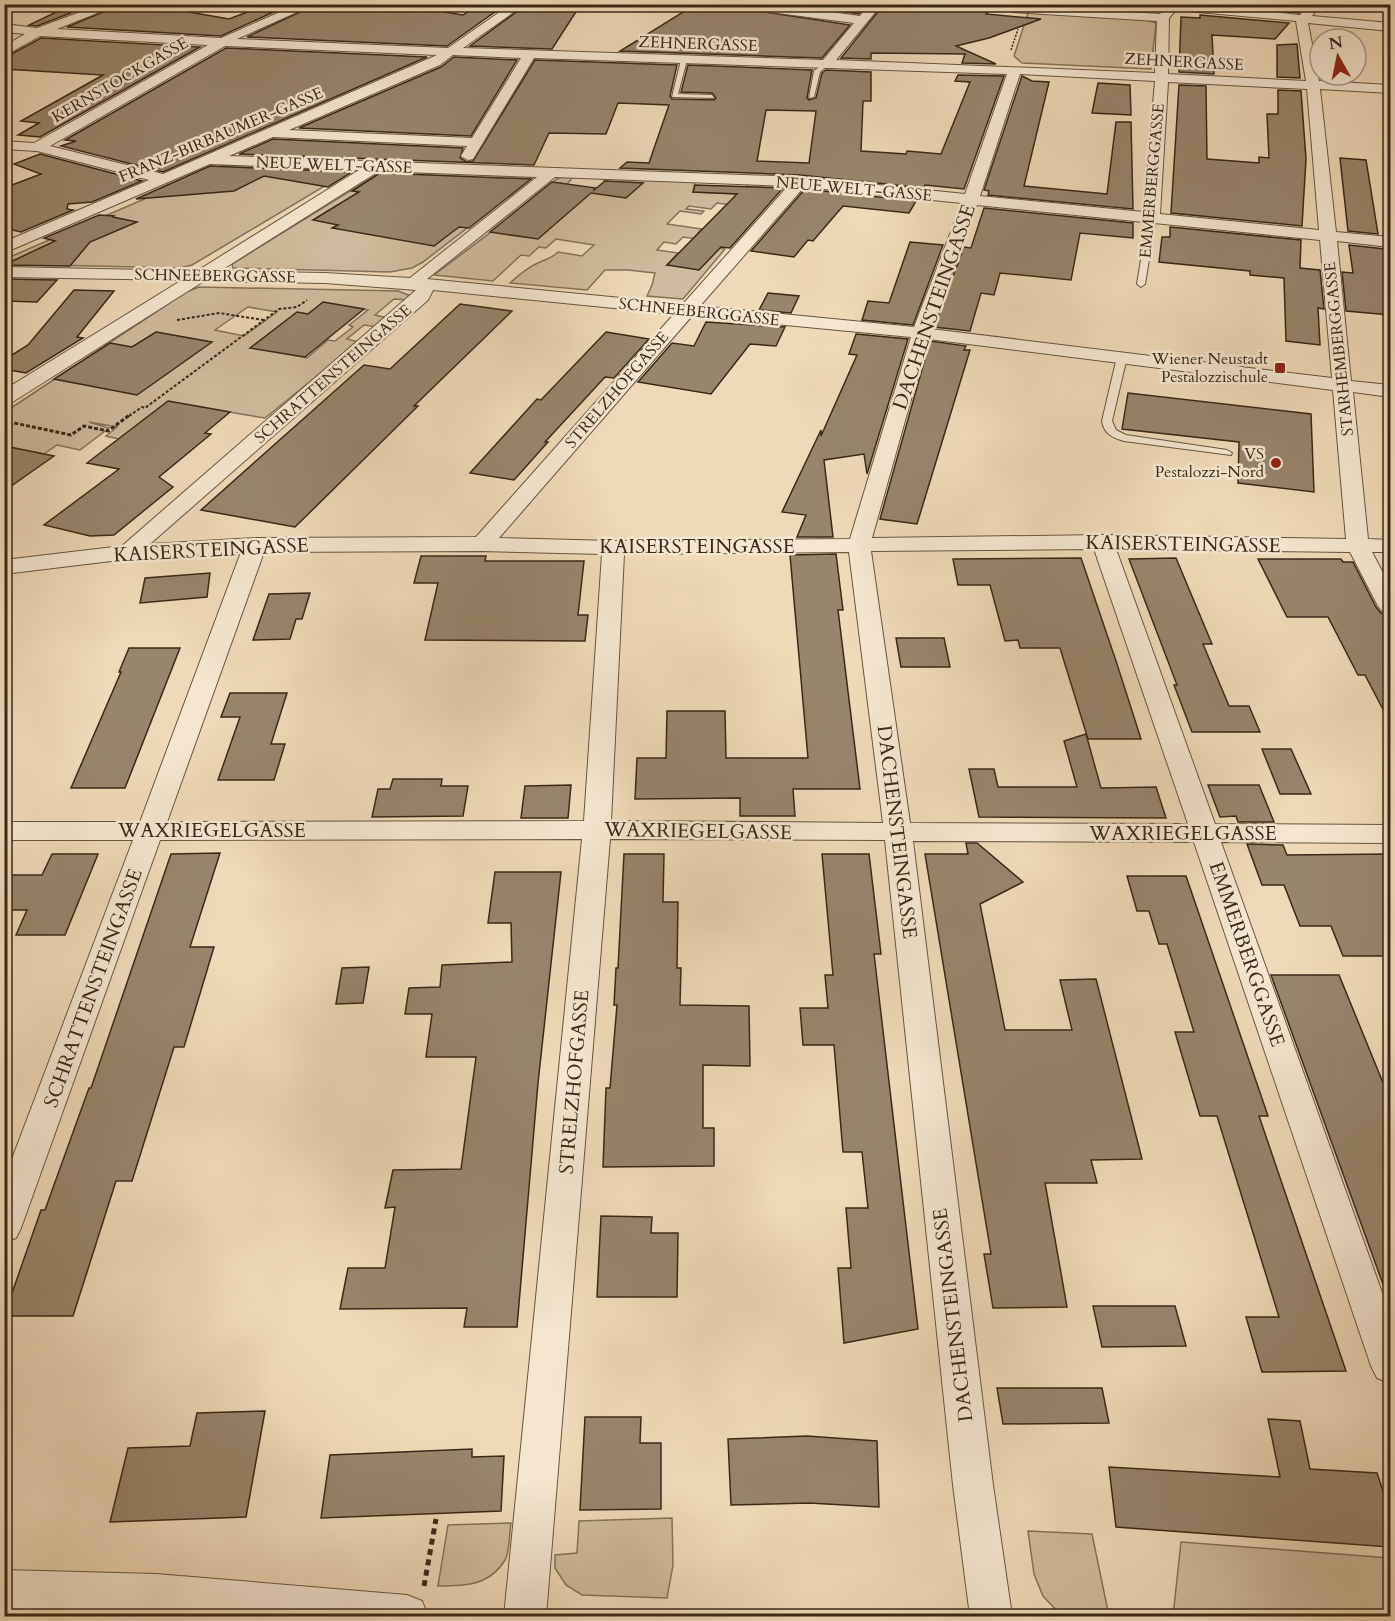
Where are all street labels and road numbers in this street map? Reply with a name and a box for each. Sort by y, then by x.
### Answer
street label: ZEHNERGASSE [638,31,758,57]
street label: KERNSTOCKGASSE [48,32,192,128]
street label: ZEHNERGASSE [1124,48,1244,76]
street label: FRANZ-BIRBAUMER-GASSE [116,82,326,188]
street label: EMMERBERGGASSE [1134,103,1170,259]
street label: NEUE WELT-GASSE [255,151,413,179]
street label: NEUE WELT-GASSE [775,171,933,207]
street label: DACHENSTEINGASSE [886,201,982,413]
street label: STARHEMBERGGASSE [1319,261,1359,437]
street label: SCHNEEBERGGASSE [134,264,296,288]
street label: SCHNEEBERGGASSE [618,293,781,331]
street label: SCHRATTENSTEINGASSE [250,299,416,448]
street label: STRELZHOFGASSE [560,327,674,453]
street label: KAISERSTEINGASSE [1085,529,1281,559]
street label: KAISERSTEINGASSE [113,531,309,569]
street label: KAISERSTEINGASSE [599,533,795,560]
street label: DACHENSTEINGASSE [870,724,924,940]
street label: WAXRIEGELGASSE [603,816,792,846]
street label: WAXRIEGELGASSE [117,817,306,844]
street label: WAXRIEGELGASSE [1088,820,1277,847]
street label: EMMERBERGGASSE [1203,858,1291,1050]
street label: SCHRATTENSTEINGASSE [37,865,149,1111]
street label: STRELZHOFGASSE [552,989,596,1175]
street label: DACHENSTEINGASSE [926,1207,980,1423]

